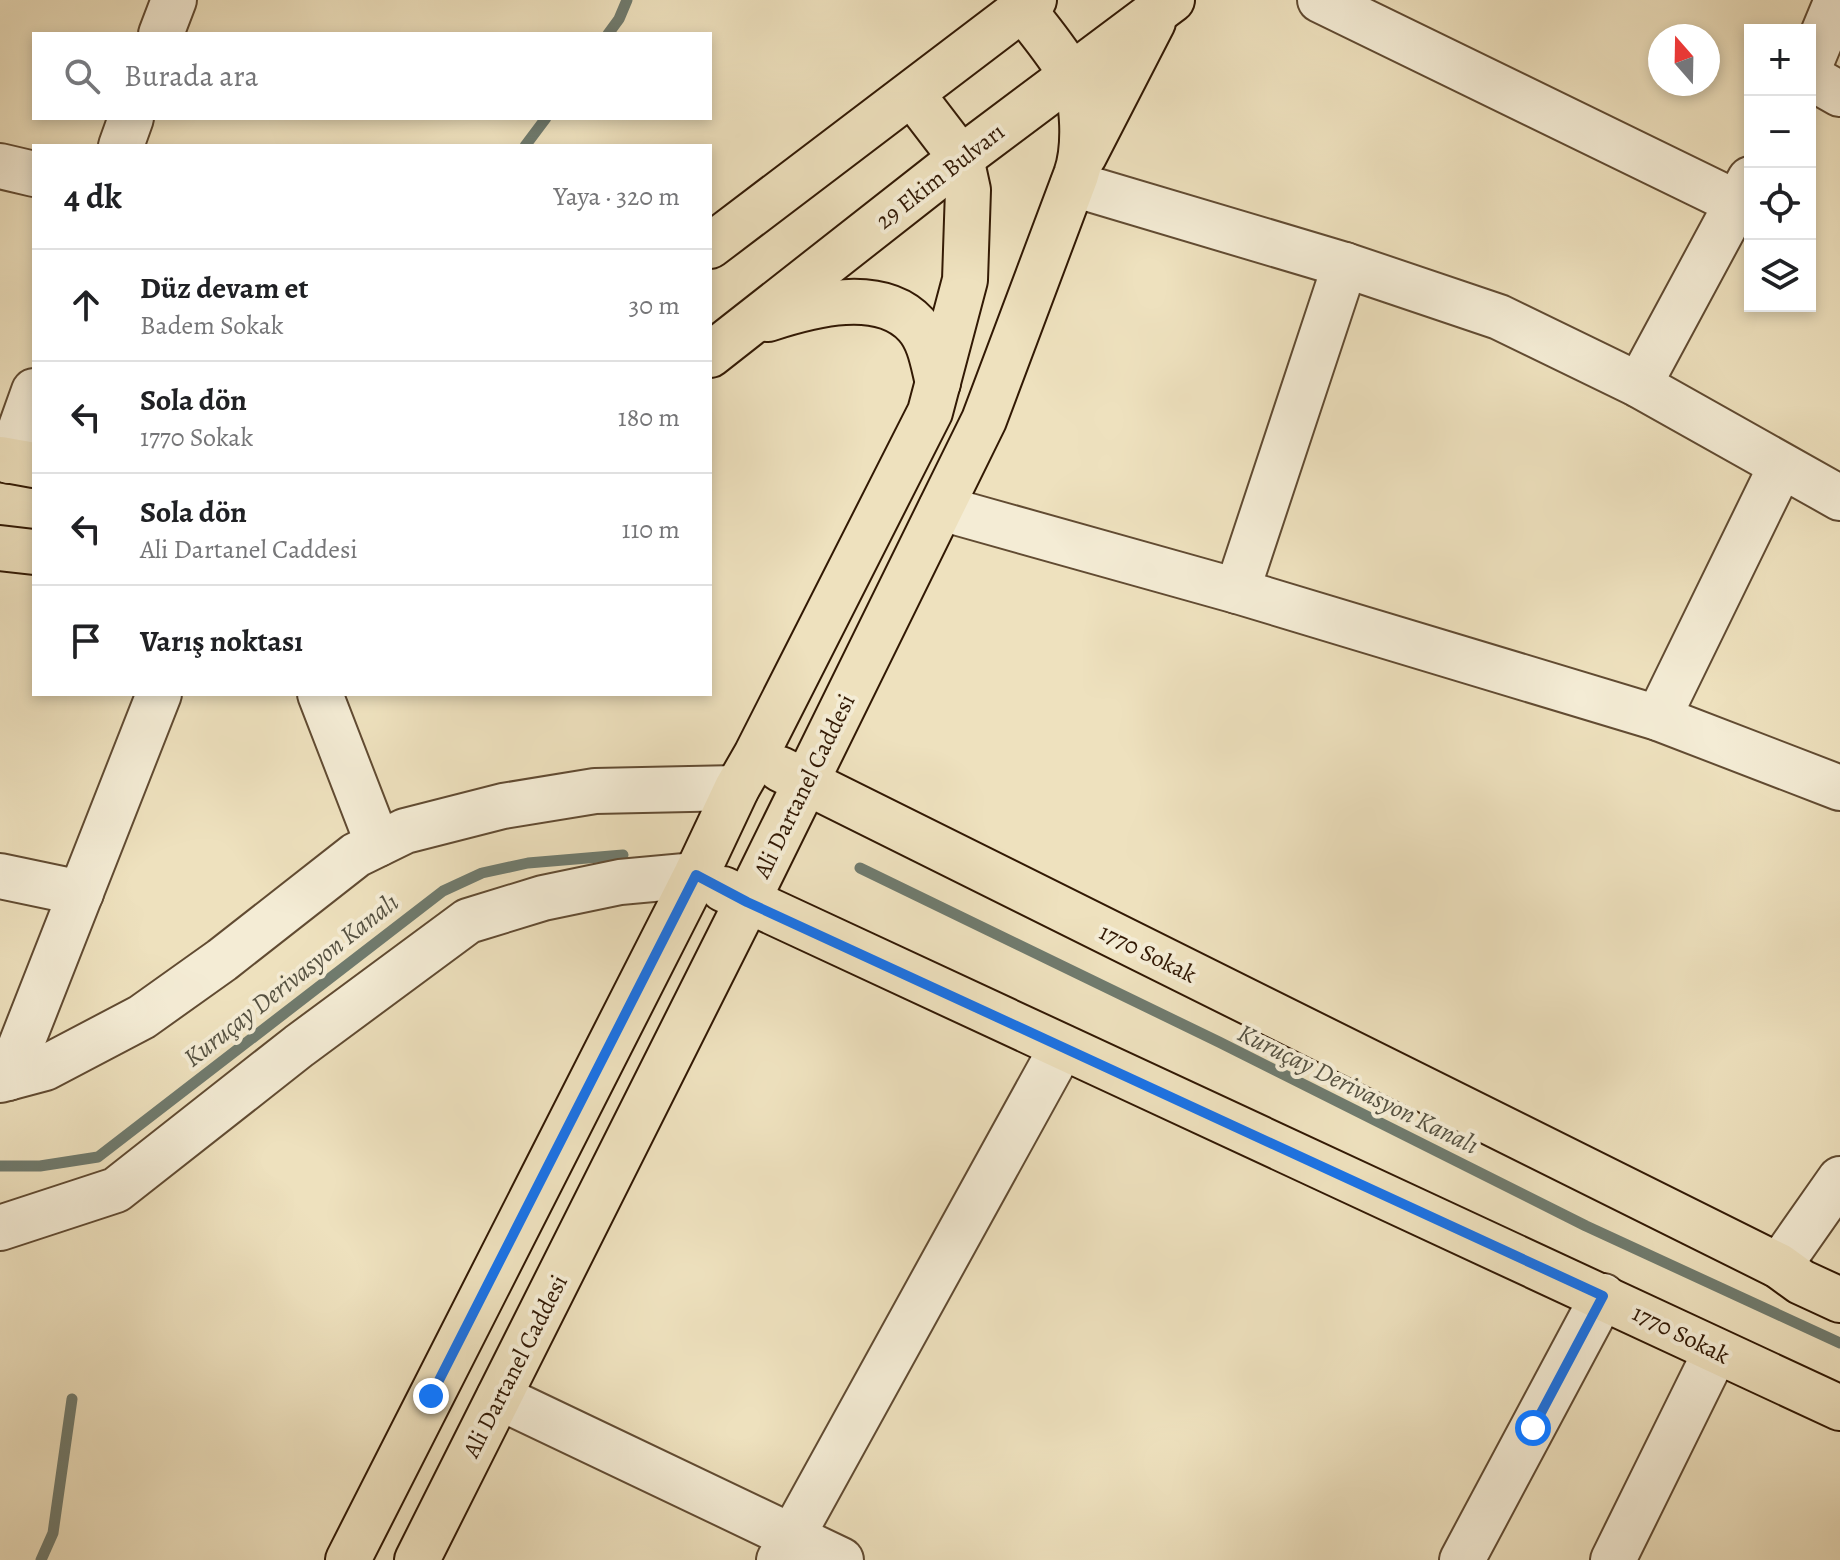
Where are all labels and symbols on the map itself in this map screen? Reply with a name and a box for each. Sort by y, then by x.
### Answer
north arrow [1648,24,1720,96]
street label: 29 Ekim Bulvarı [869,116,1011,236]
street label: Ali Dartanel Caddesi [745,689,862,884]
water label: Kuruçay Derivasyon Kanalı [176,885,406,1075]
street label: 1770 Sokak [1094,916,1202,990]
water label: Kuruçay Derivasyon Kanalı [1232,1015,1484,1163]
street label: Ali Dartanel Caddesi [455,1269,575,1464]
street label: 1770 Sokak [1627,1297,1735,1371]
route end [413,1378,449,1414]
route start [1515,1410,1551,1446]

